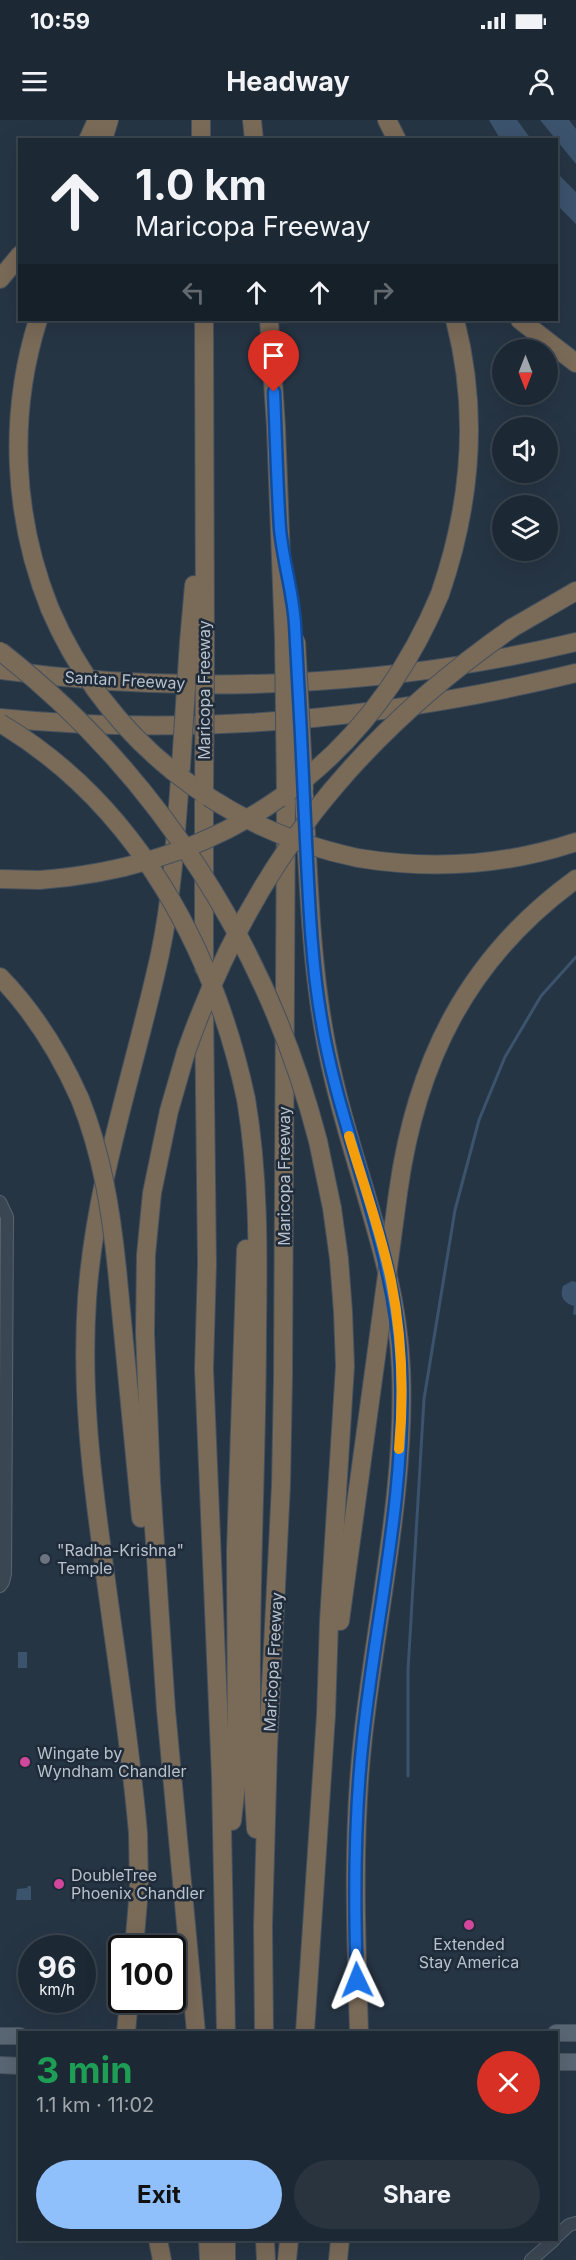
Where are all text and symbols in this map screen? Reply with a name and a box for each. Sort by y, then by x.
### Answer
text: 10:59 [30,8,90,34]
icon: menu [18,65,51,98]
text: Headway [226,65,350,98]
icon: person [525,65,558,98]
text: 1.0 km [135,159,267,210]
icon: ahead [36,162,114,240]
text: Maricopa Freeway [135,210,371,243]
icon: left [177,276,210,309]
icon: ahead [240,276,273,309]
icon: ahead [303,276,336,309]
icon: right [366,276,399,309]
pin [248,330,299,392]
icon: arrive [257,339,290,372]
north arrow [492,339,558,405]
map controls [492,339,558,561]
button: sound [492,417,558,483]
button: layers [492,495,558,561]
street label: Maricopa Freeway [194,620,214,760]
street label: Santan Freeway [64,667,186,693]
street label: Maricopa Freeway [274,1106,294,1246]
place label: "Radha-Krishna" Temple [57,1540,184,1578]
marker: "Radha-Krishna" Temple [38,1552,52,1566]
street label: Maricopa Freeway [259,1592,287,1732]
place label: Wingate by Wyndham Chandler [37,1743,187,1781]
marker: Wingate by Wyndham Chandler [18,1755,32,1769]
place label: DoubleTree Phoenix Chandler [71,1865,205,1903]
marker: DoubleTree Phoenix Chandler [52,1877,66,1891]
marker: Extended Stay America [462,1918,476,1932]
place label: Extended Stay America [419,1934,519,1972]
speed limit sign: 100 [108,1935,186,2013]
position arrow [325,1948,389,2012]
text: 96 [38,1949,76,1985]
text: km/h [39,1980,75,1999]
text: 3 min [36,2048,133,2092]
button: close [477,2051,540,2114]
text: 1.1 km · 11:02 [36,2093,154,2117]
button: Exit [36,2160,282,2229]
button: Share [294,2160,540,2229]

